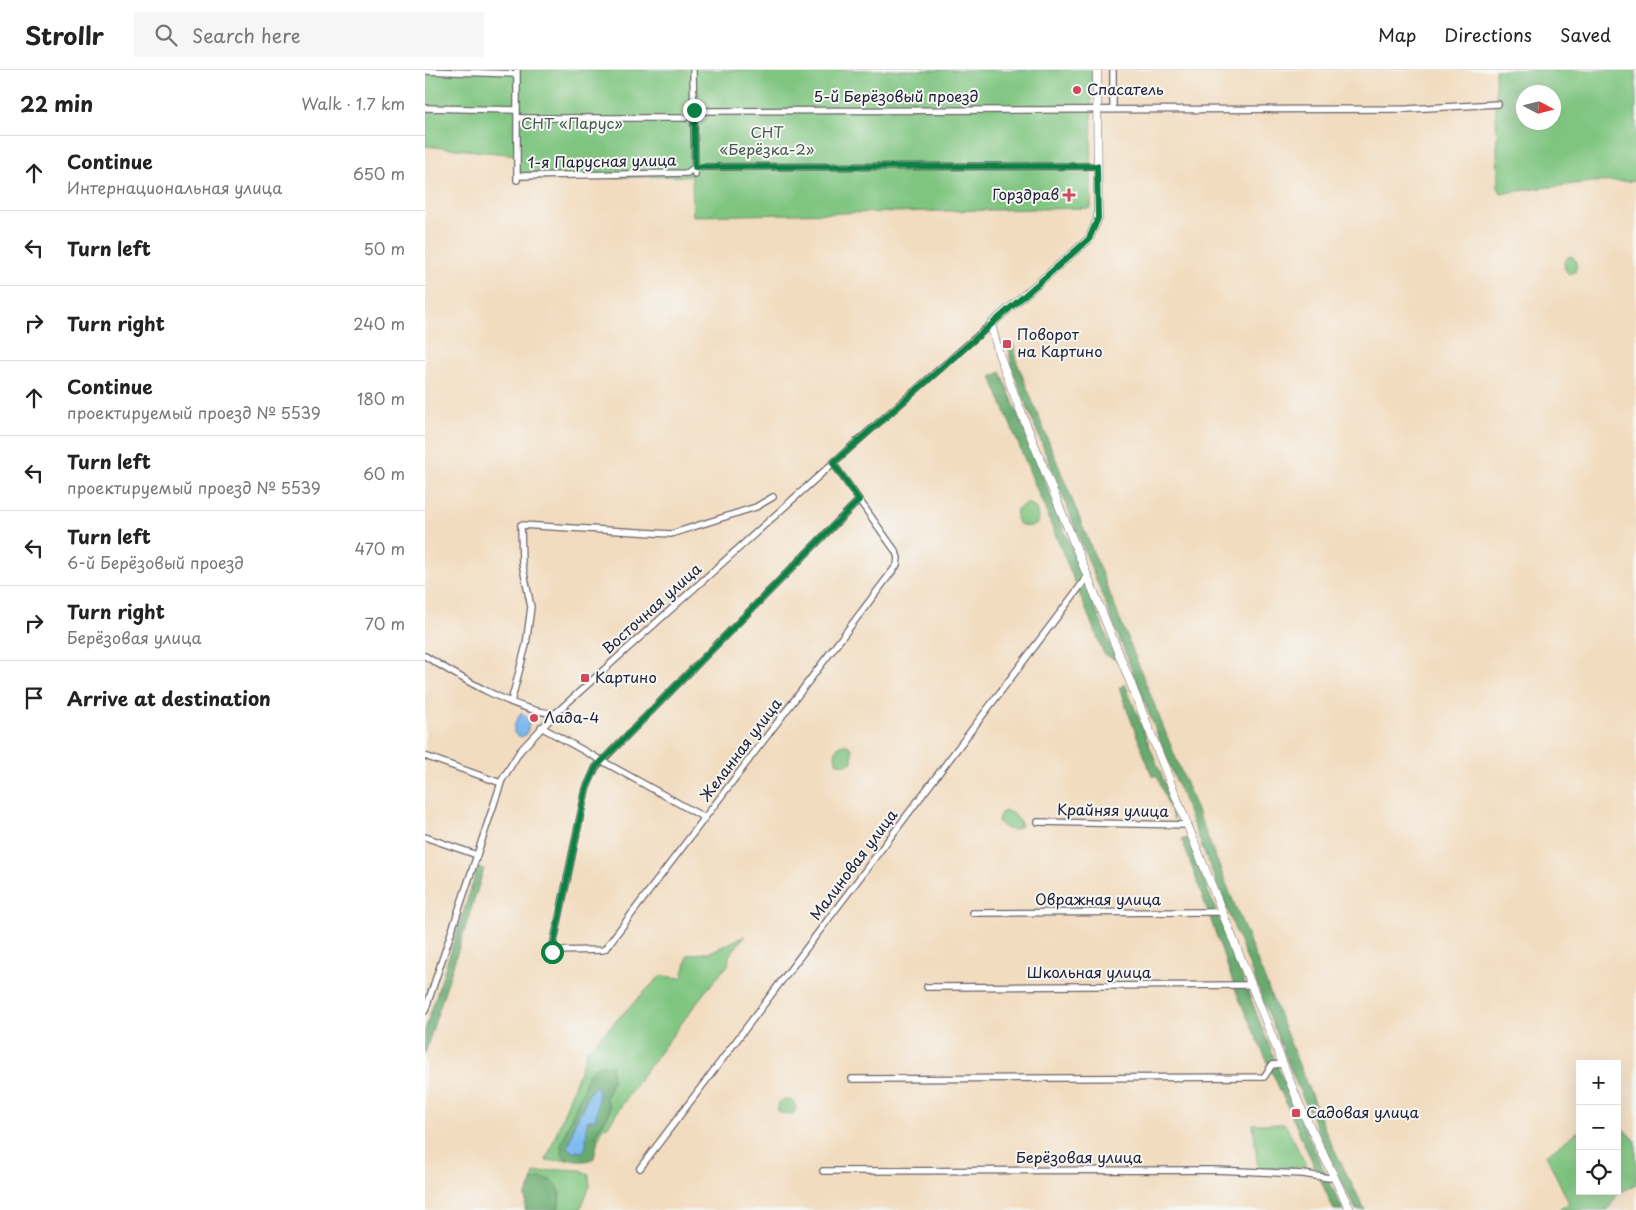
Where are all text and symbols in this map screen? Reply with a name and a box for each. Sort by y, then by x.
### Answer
search box [134,12,484,57]
text: Strollr [25,17,104,53]
icon: search [152,21,180,49]
text: Search here [192,21,301,49]
text: Map [1378,21,1416,48]
text: Directions [1444,21,1532,48]
text: Saved [1560,21,1611,48]
place label: Спасатель [1087,77,1164,100]
street label: 5-й Берёзовый проезд [814,84,978,107]
marker: Спасатель [1071,84,1083,96]
north arrow [1516,85,1561,130]
text: 22 min [20,87,93,119]
text: Walk · 1.7 km [301,91,405,115]
route end [683,99,706,122]
park label: СНТ «Парус» [521,111,623,134]
park label: СНТ «Берёзка-2» [720,120,815,160]
text: Continue [67,147,153,175]
street label: 1-я Парусная улица [527,148,677,173]
icon: ahead [20,159,48,187]
text: 650 m [353,161,405,185]
text: Интернациональная улица [67,175,282,199]
place label: Горздрав [992,182,1059,205]
marker: Горздрав [1063,189,1075,201]
icon: left [20,234,48,262]
text: Turn left [67,234,151,262]
text: 50 m [364,236,405,260]
icon: right [20,309,48,337]
text: Turn right [67,309,165,337]
text: 240 m [353,311,405,335]
place label: Поворот на Картино [1017,322,1103,362]
marker: Поворот на Картино [1001,338,1013,350]
text: Continue [67,372,153,400]
icon: ahead [20,384,48,412]
text: 180 m [357,386,405,410]
text: проектируемый проезд № 5539 [67,400,321,424]
text: Turn left [67,447,151,475]
icon: left [20,459,48,487]
text: 60 m [363,461,405,485]
text: проектируемый проезд № 5539 [67,475,321,499]
text: Turn left [67,522,151,550]
icon: left [20,534,48,562]
text: 470 m [355,536,405,560]
text: 6-й Берёзовый проезд [67,550,244,574]
street label: Восточная улица [596,557,706,659]
text: Turn right [67,597,165,625]
icon: right [20,609,48,637]
text: 70 m [365,611,405,635]
text: Берёзовая улица [67,625,202,649]
place label: Картино [595,665,657,688]
marker: Картино [579,672,591,684]
icon: arrive [20,684,48,712]
text: Arrive at destination [67,684,271,712]
street label: Желанная улица [693,692,787,806]
place label: Лада-4 [544,705,599,728]
marker: Лада-4 [528,712,540,724]
street label: Крайняя улица [1057,797,1170,822]
street label: Малиновая улица [803,803,903,924]
street label: Овражная улица [1035,887,1162,910]
route start [541,941,564,964]
street label: Школьная улица [1027,960,1152,983]
map controls [1576,1060,1621,1195]
button: + [1576,1060,1621,1105]
place label: Садовая улица [1306,1100,1419,1123]
button: − [1576,1105,1621,1150]
marker: Садовая улица [1290,1107,1302,1119]
street label: Берёзовая улица [1016,1145,1143,1168]
button: locate [1576,1150,1621,1195]

